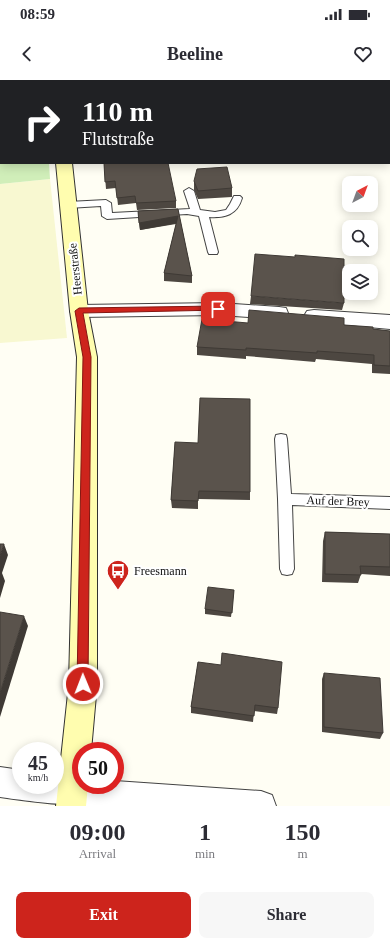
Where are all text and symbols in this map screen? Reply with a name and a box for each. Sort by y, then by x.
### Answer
text: 08:59 [20,6,55,22]
icon: back [16,43,38,65]
icon: heart [352,43,374,65]
text: Beeline [167,44,223,64]
icon: right [16,96,68,148]
text: 110 m [82,96,153,127]
text: Flutstraße [82,129,154,149]
north arrow [342,176,378,212]
map controls [342,176,378,300]
button: search [342,220,378,256]
street label: Heerstraße [65,242,85,296]
button: layers [342,264,378,300]
pin [201,292,235,326]
icon: arrive [207,298,229,320]
street label: Auf der Brey [306,493,370,509]
bus stop icon: Freesmann [105,558,131,591]
place label: Freesmann [134,564,187,578]
position arrow [62,663,104,705]
speed limit sign: 50 [72,742,124,794]
text: 45 [28,752,48,774]
text: km/h [28,772,48,783]
text: 09:00 [69,819,125,845]
text: 1 [199,819,211,845]
text: 150 [285,819,321,845]
text: Arrival [79,846,116,861]
text: min [195,846,215,861]
text: m [297,846,308,861]
button: Exit [16,892,191,938]
button: Share [199,892,374,938]

